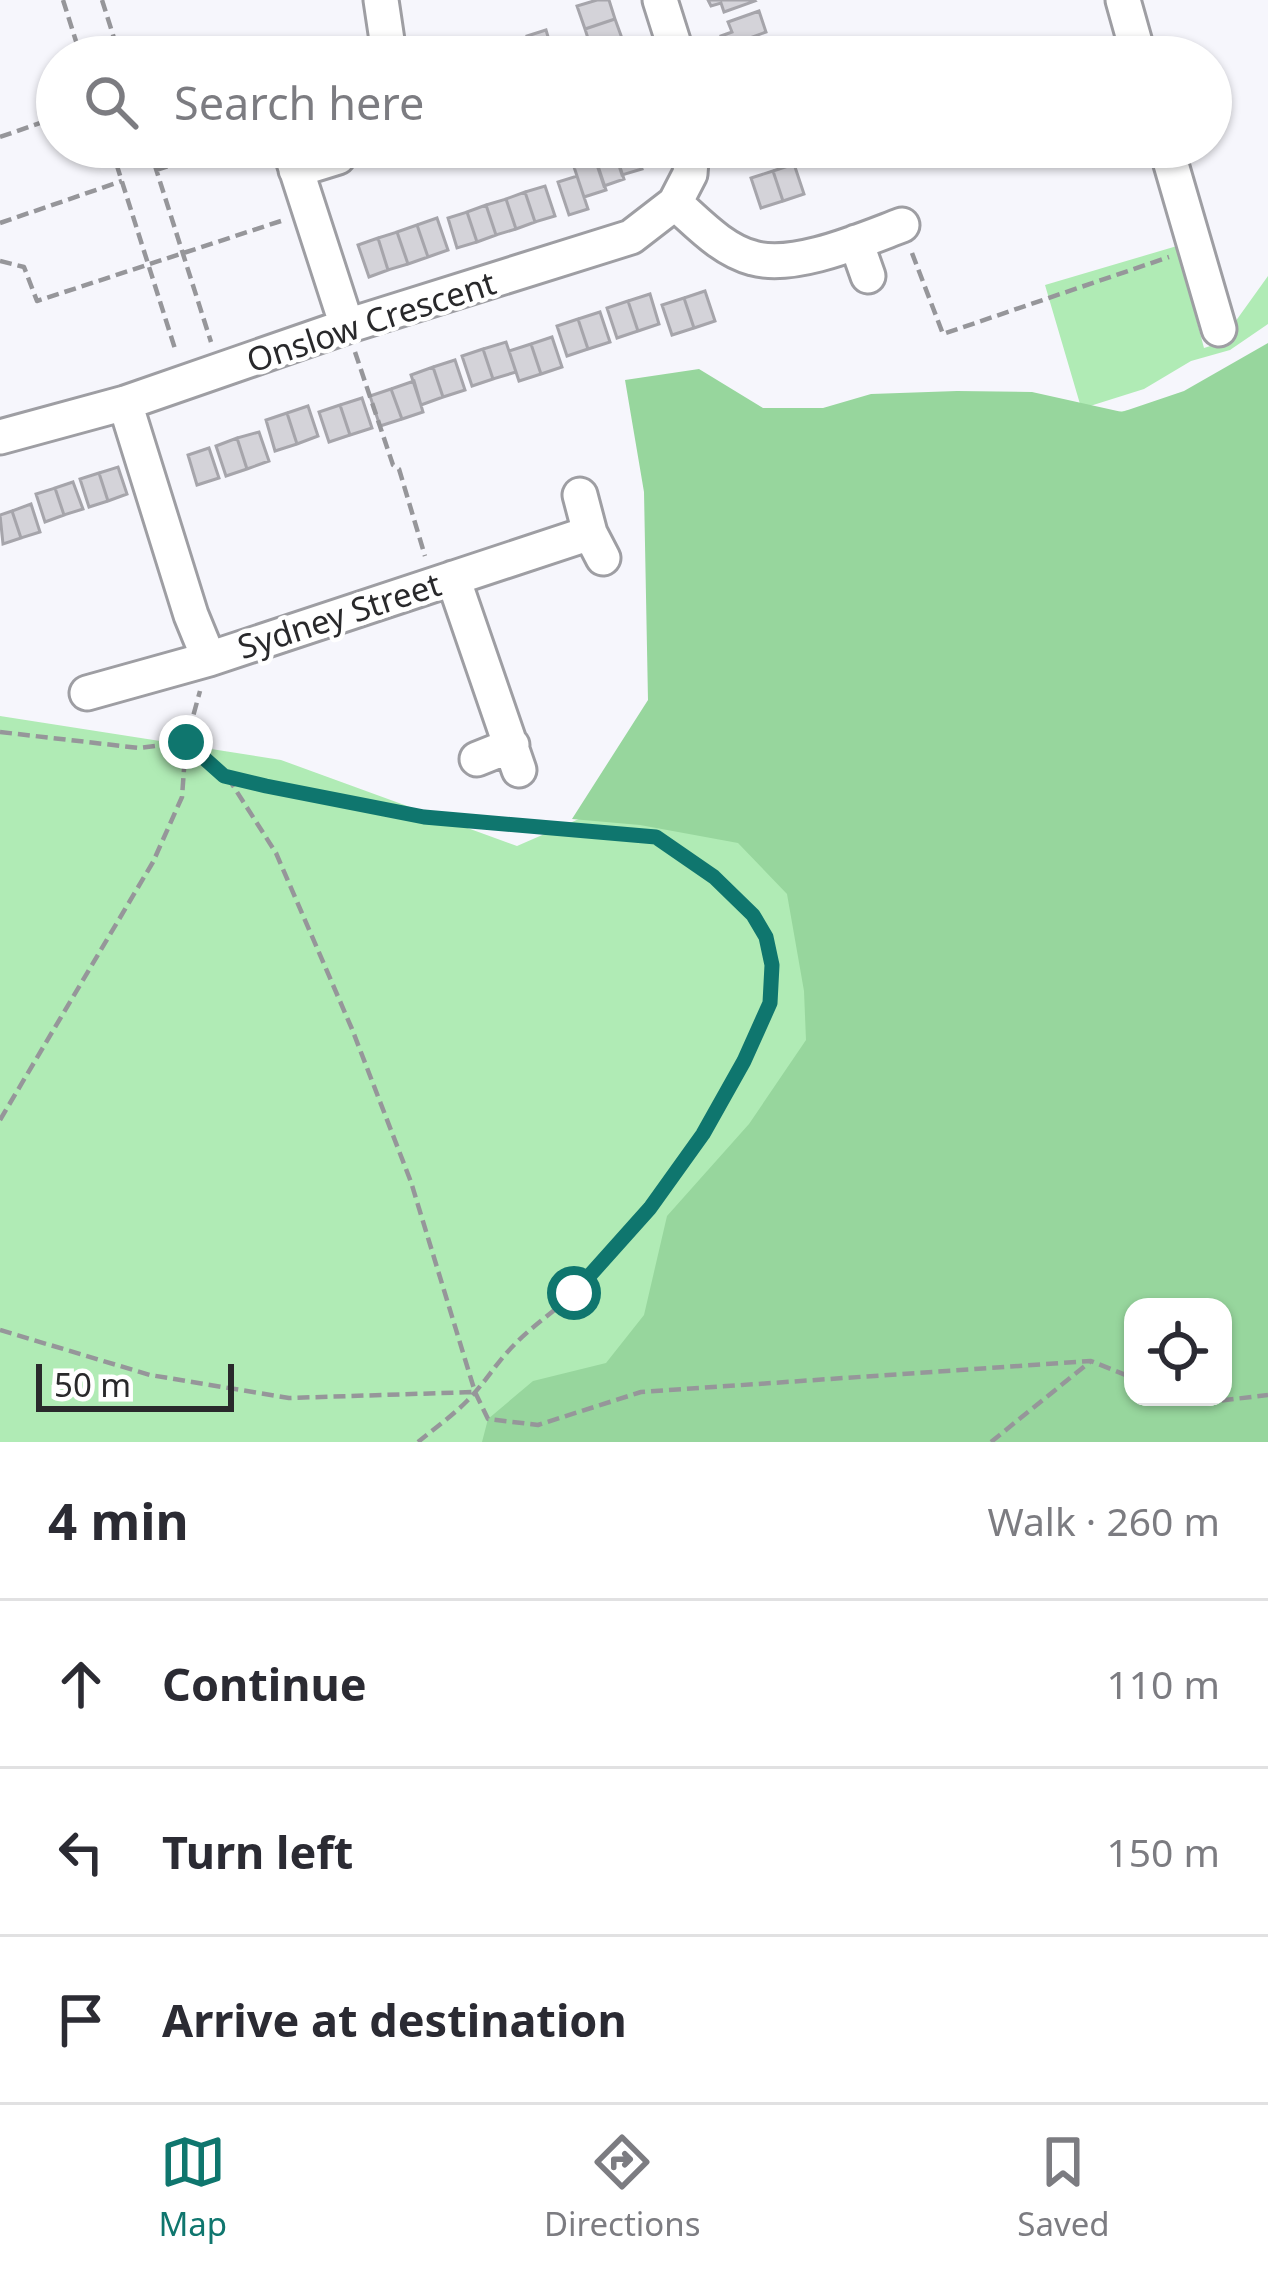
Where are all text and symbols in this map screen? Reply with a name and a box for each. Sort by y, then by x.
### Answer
search box [36,36,1232,168]
icon: search [78,69,144,135]
text: Search here [174,72,424,133]
street label: Onslow Crescent [241,260,501,382]
street label: Sydney Street [232,561,446,669]
route end [159,715,213,769]
route start [547,1266,601,1320]
map controls [1124,1298,1232,1406]
button: locate [1124,1298,1232,1406]
scale bar [36,1358,234,1411]
text: 50 m [54,1362,131,1407]
text: 4 min [48,1485,189,1555]
text: Walk · 260 m [987,1494,1220,1547]
icon: ahead [48,1651,114,1717]
text: Continue [162,1653,367,1714]
text: 110 m [1106,1657,1220,1710]
icon: left [48,1819,114,1885]
text: Turn left [162,1821,353,1882]
text: 150 m [1106,1825,1220,1878]
icon: arrive [48,1987,114,2053]
text: Arrive at destination [162,1989,627,2050]
tab: Map [158,2129,227,2246]
tab: Directions [544,2129,701,2246]
tab: Saved [1017,2129,1110,2246]

